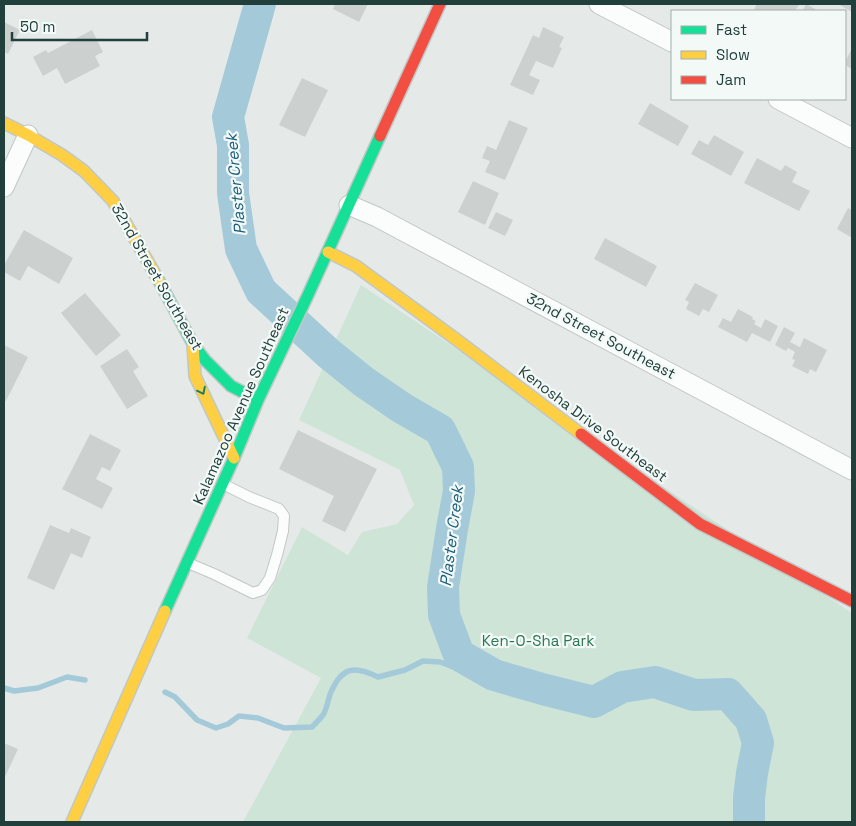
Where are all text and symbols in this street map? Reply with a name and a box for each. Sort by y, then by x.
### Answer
scale bar [12,10,148,42]
legend [671,10,846,100]
text: 50 m [20,17,55,36]
text: Fast [716,20,747,39]
text: Slow [716,45,750,64]
text: Jam [716,70,746,89]
water label: Plaster Creek [220,130,250,235]
street label: 32nd Street Southeast [108,200,207,354]
street label: 32nd Street Southeast [523,288,679,383]
street label: Kalamazoo Avenue Southeast [188,304,293,507]
street label: Kenosha Drive Southeast [515,361,672,486]
one-way arrow [196,386,206,395]
water label: Plaster Creek [435,482,468,588]
park label: Ken-O-Sha Park [482,631,594,650]

